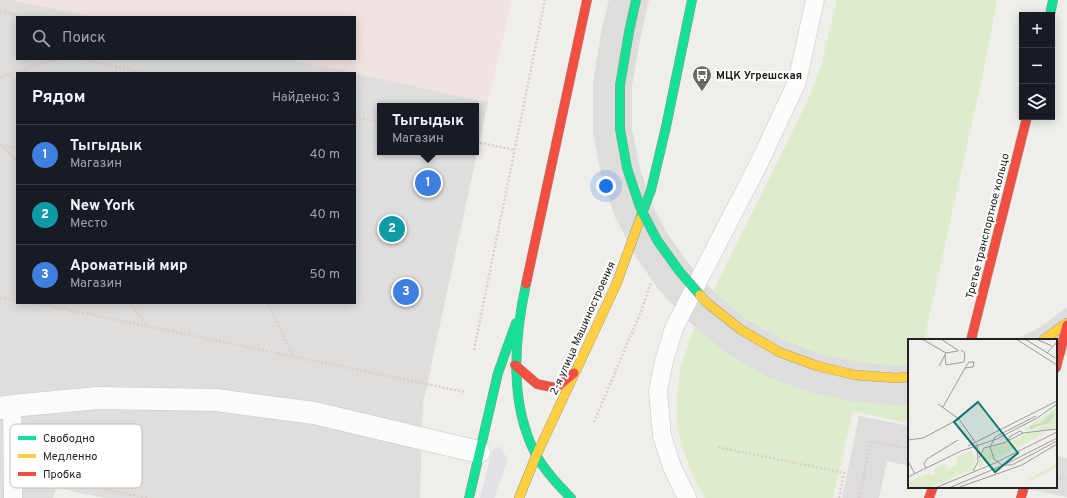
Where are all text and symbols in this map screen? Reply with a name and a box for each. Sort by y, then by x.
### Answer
map controls [1019,12,1055,120]
button: + [1019,12,1055,48]
search box [16,16,356,60]
icon: search [30,27,52,49]
text: Поиск [62,29,106,48]
button: − [1019,48,1055,84]
bus stop icon: МЦК Угрешская [691,64,713,92]
place label: МЦК Угрешская [716,69,802,83]
button: layers [1019,84,1055,120]
text: Рядом [32,87,85,109]
text: Найдено: 3 [272,90,340,106]
popup [377,103,479,155]
text: Тыгыдык [392,112,464,131]
text: Магазин [392,131,444,147]
text: Тыгыдык [70,137,142,156]
text: 1 [42,147,48,163]
text: 40 m [310,147,340,163]
street label: Третье транспортное кольцо [963,152,1013,301]
text: Магазин [70,156,122,172]
pin: 1 [415,168,441,198]
your location [596,176,616,196]
text: New York [70,197,135,216]
text: 2 [41,207,49,223]
text: 40 m [310,207,340,223]
pin: 2 [379,214,405,244]
text: Место [70,216,107,232]
text: Ароматный мир [70,257,188,276]
street label: 2-я улица Машиностроения [547,259,619,397]
text: 3 [41,267,49,283]
text: 50 m [310,267,340,283]
text: Магазин [70,276,122,292]
pin: 3 [393,277,419,307]
inset map [908,339,1057,488]
legend [10,424,142,488]
text: Свободно [43,432,95,446]
text: Медленно [43,450,97,464]
text: Пробка [43,468,82,482]

